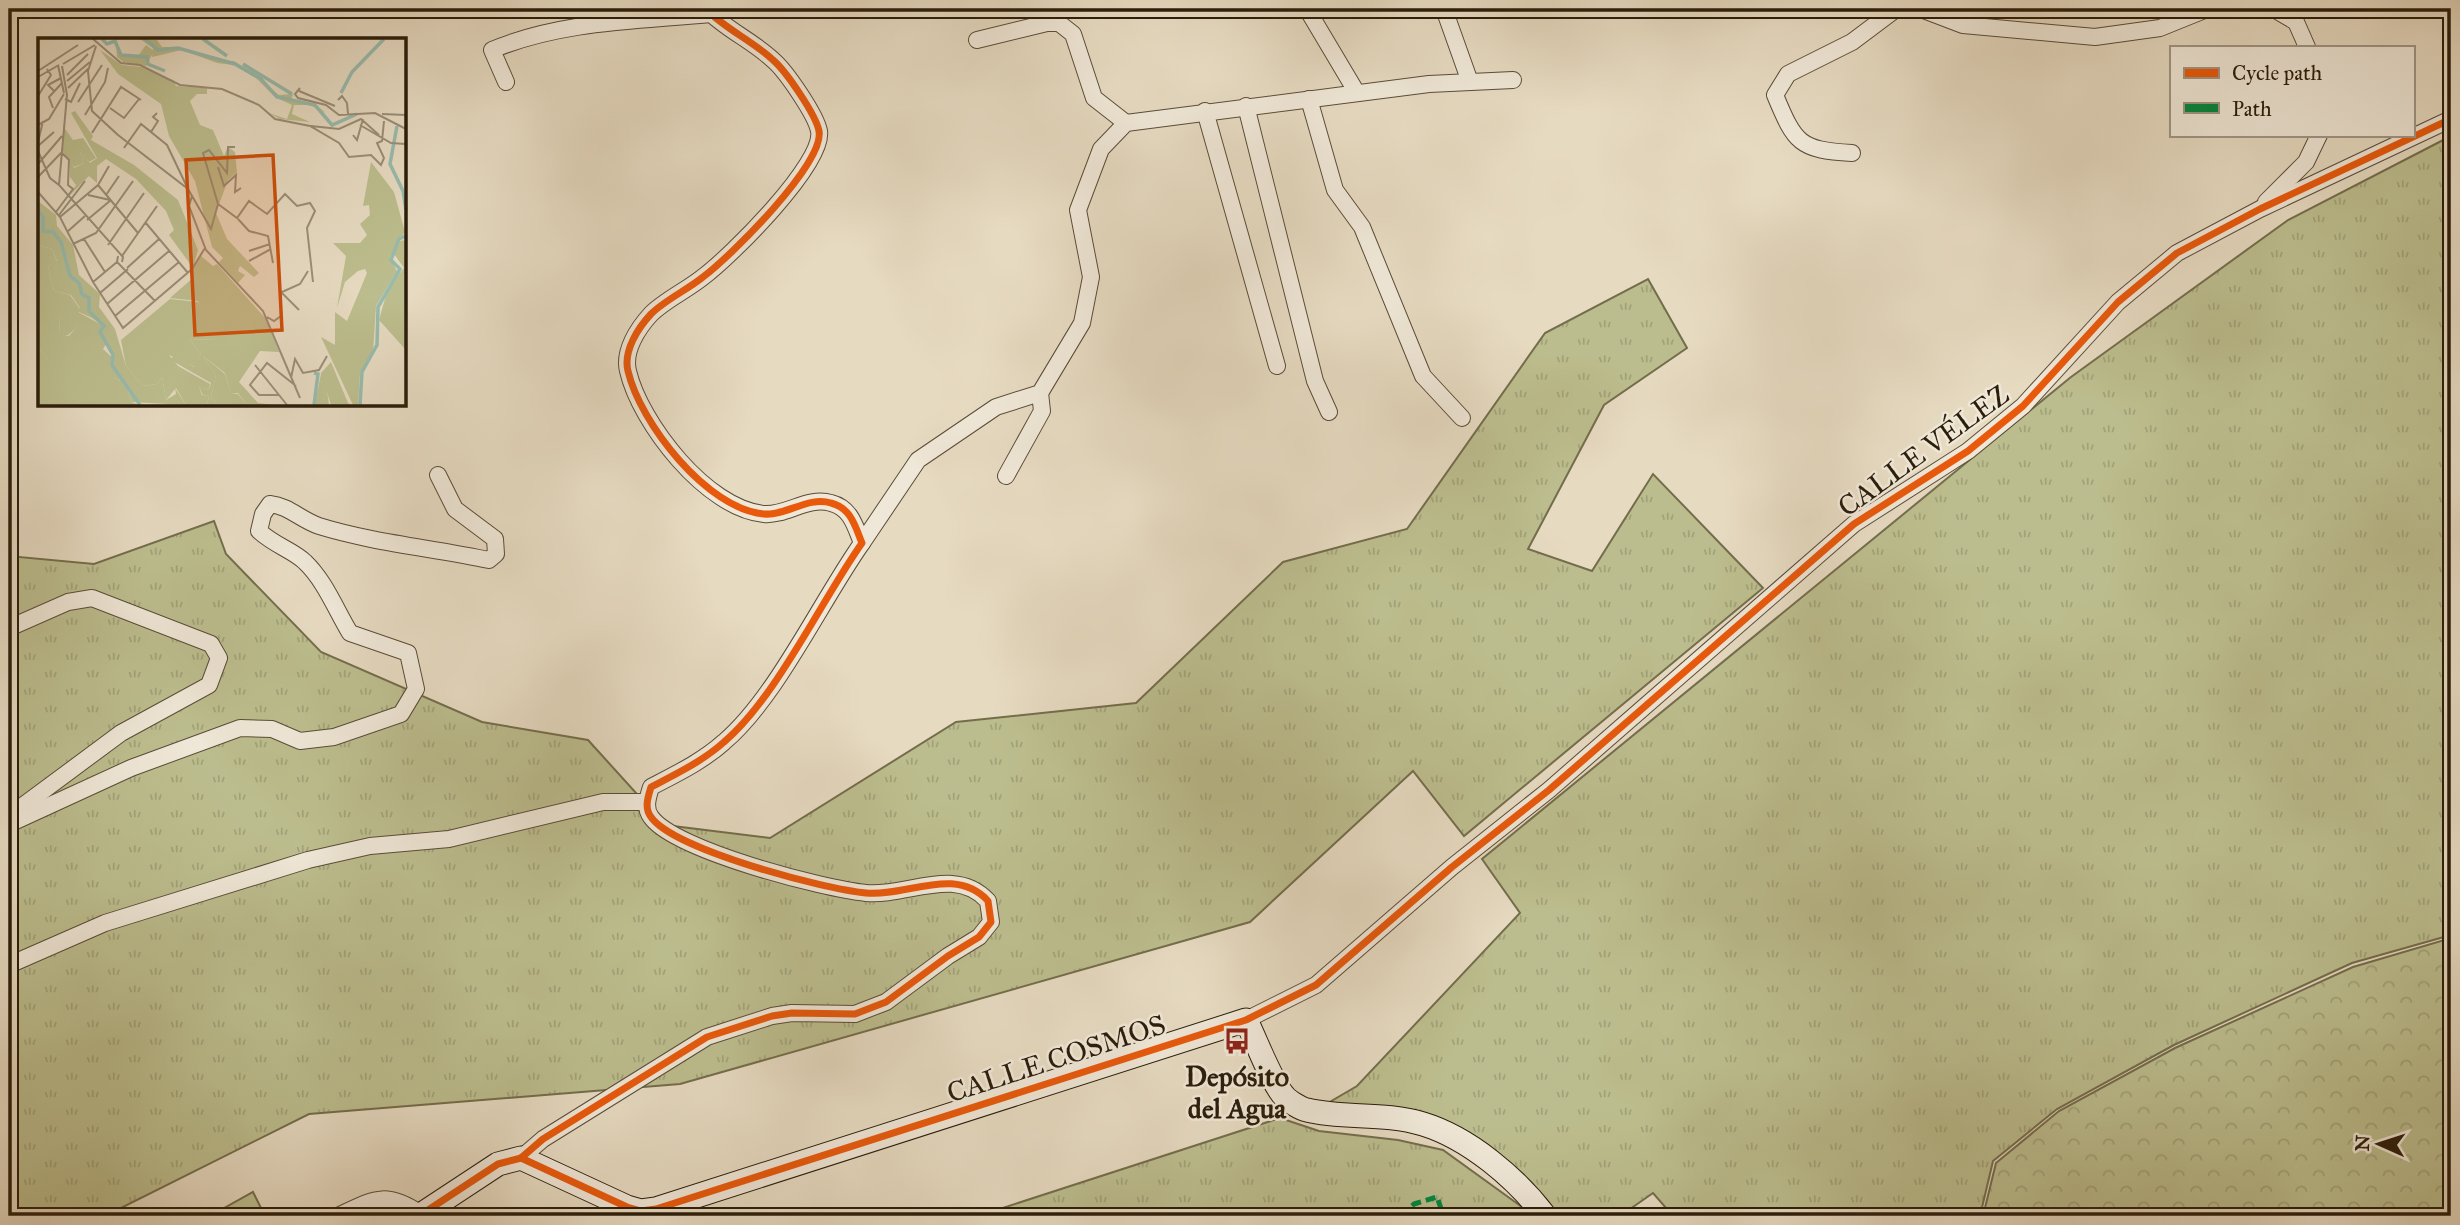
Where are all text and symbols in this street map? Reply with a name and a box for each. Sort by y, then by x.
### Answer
inset map [38,38,406,406]
legend [2170,46,2414,136]
text: Cycle path [2232,60,2323,86]
text: Path [2232,96,2272,122]
street label: CALLE VÉLEZ [1831,377,2016,524]
street label: CALLE COSMOS [942,1007,1170,1110]
bus stop icon: Depósito del Agua [1222,1026,1252,1056]
place label: Depósito del Agua [1185,1059,1289,1126]
north arrow [2344,1110,2414,1180]
text: N [2351,1134,2374,1152]

